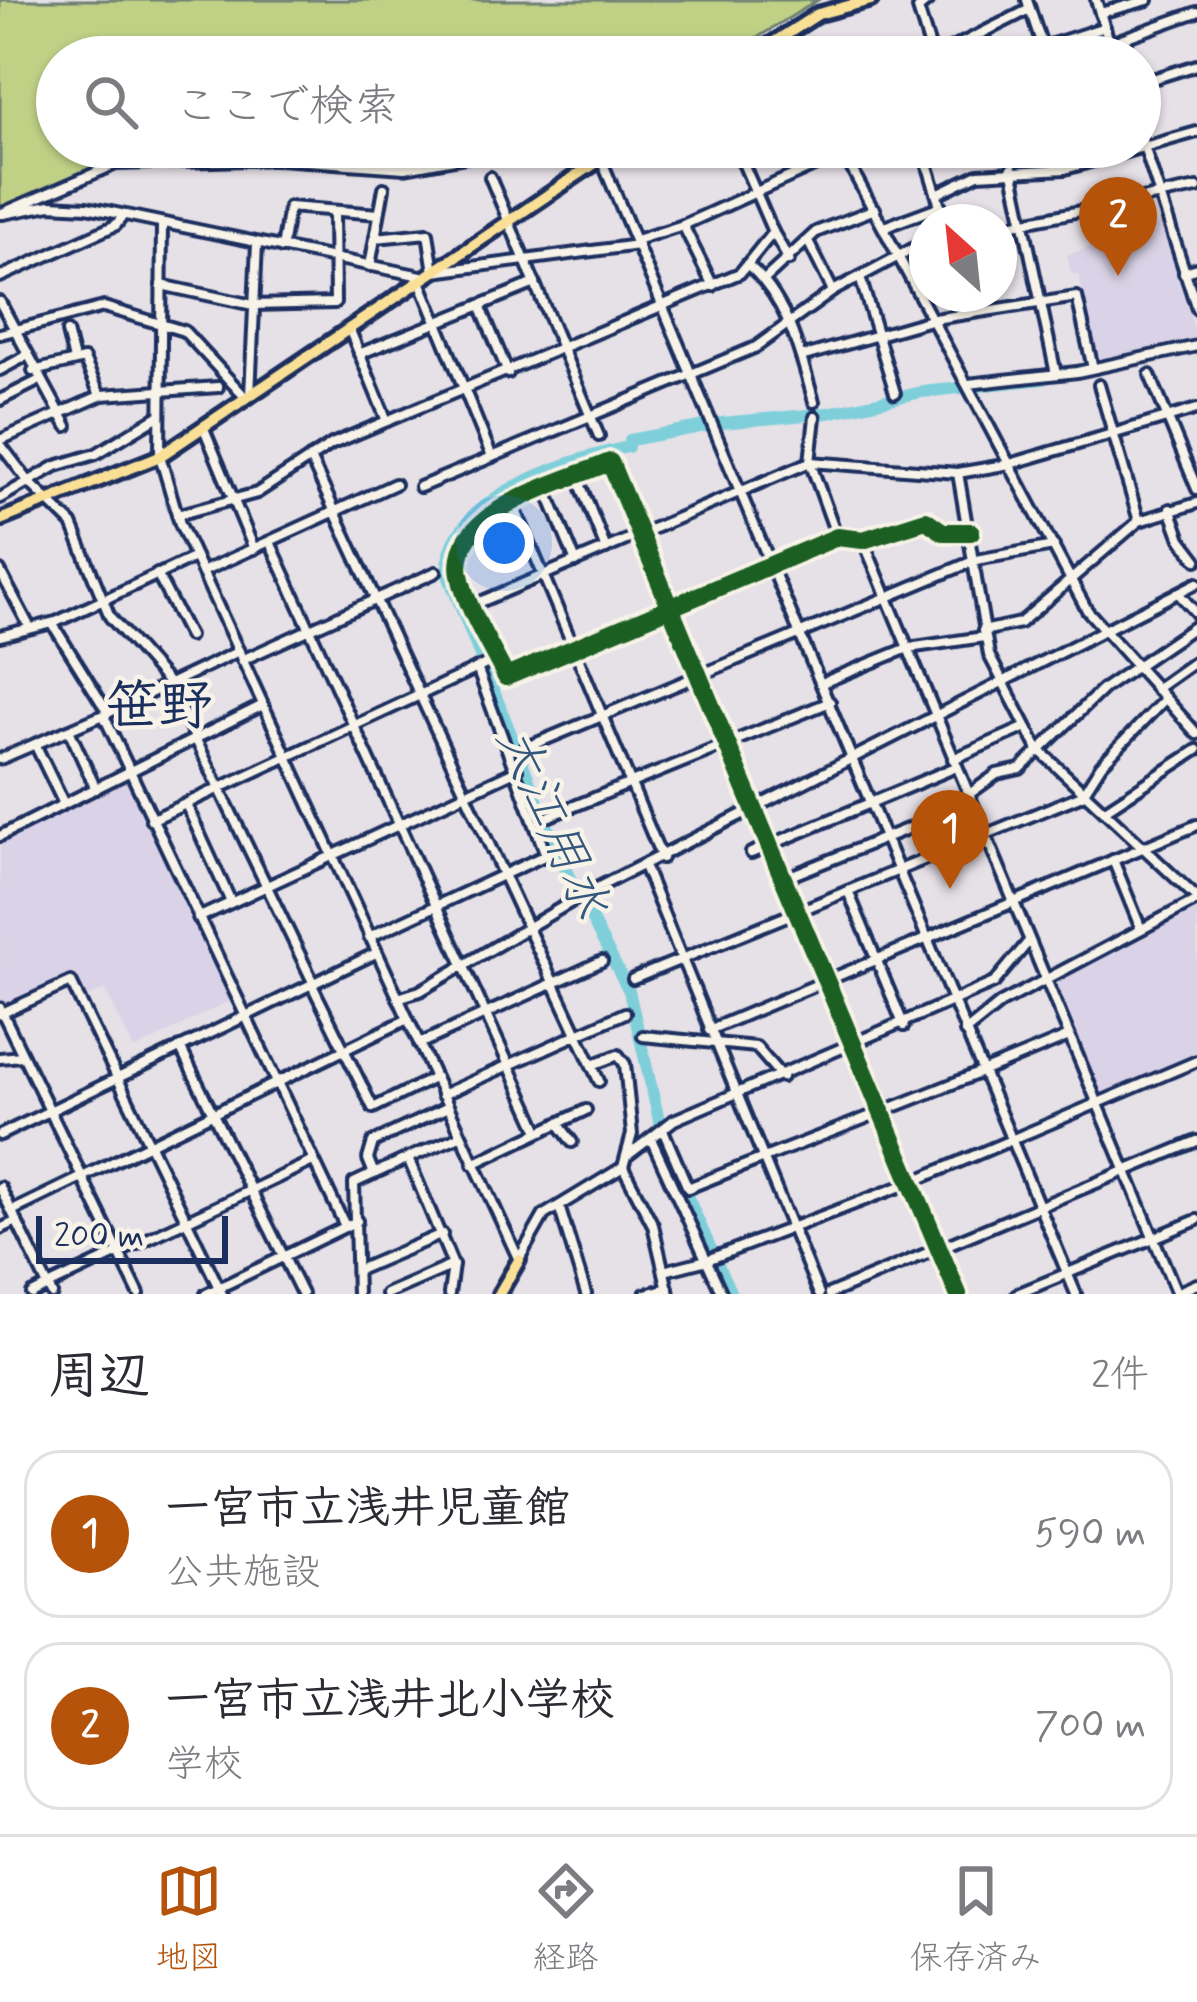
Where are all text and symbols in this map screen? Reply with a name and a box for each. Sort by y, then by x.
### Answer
search box [36,36,1161,168]
icon: search [78,69,144,135]
text: ここで検索 [174,78,399,137]
pin: 2 [1079,177,1157,276]
north arrow [909,204,1017,312]
your location [474,513,534,573]
district label: 笹野 [105,673,213,744]
water label: 大江用水 [479,716,623,930]
pin: 1 [911,790,989,889]
scale bar [36,1210,228,1263]
text: 200 m [54,1215,144,1259]
text: 周辺 [48,1345,150,1411]
text: 2件 [1091,1351,1149,1402]
text: 一宮市立浅井児童館 [165,1480,570,1539]
text: 1 [81,1509,99,1560]
text: 590 m [1034,1509,1146,1560]
text: 公共施設 [165,1548,321,1599]
text: 一宮市立浅井北小学校 [165,1672,615,1731]
text: 2 [80,1701,100,1752]
text: 700 m [1035,1701,1146,1752]
text: 学校 [165,1740,243,1791]
tab: 地図 [156,1858,222,1981]
tab: 経路 [533,1858,599,1981]
tab: 保存済み [910,1858,1042,1981]

